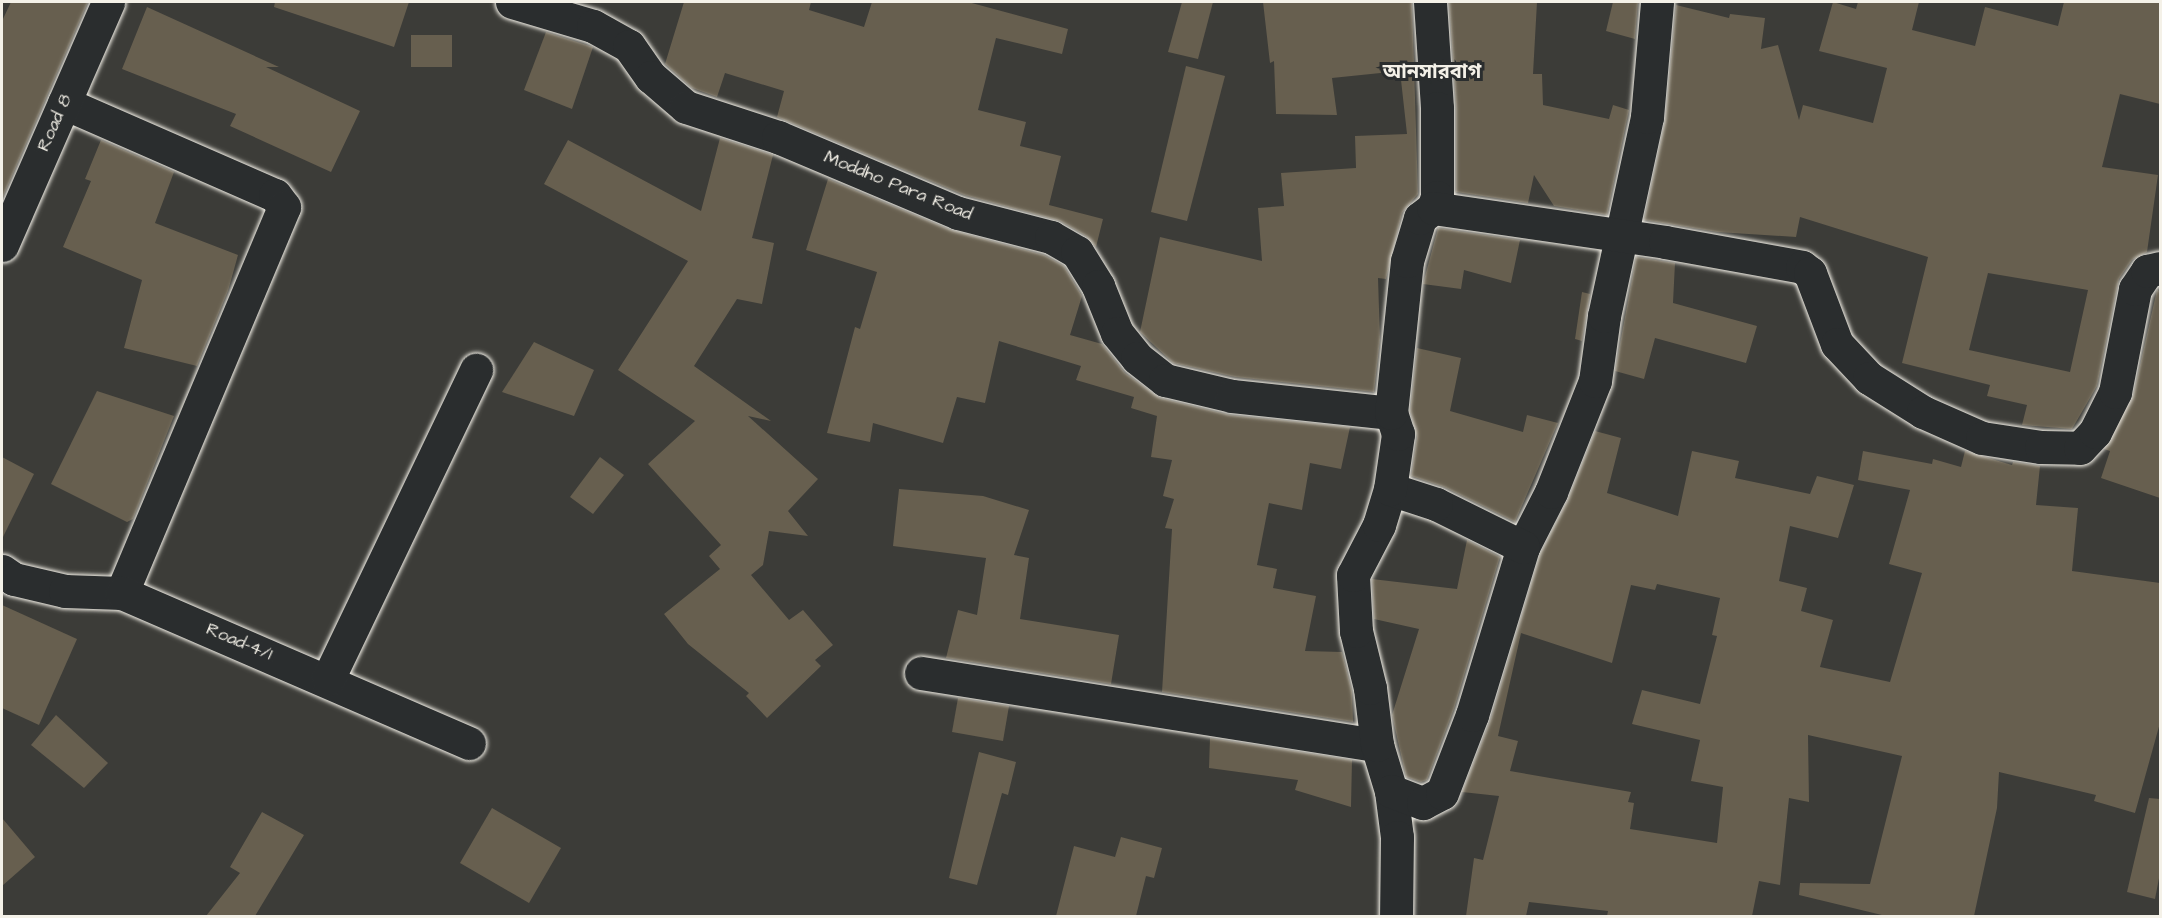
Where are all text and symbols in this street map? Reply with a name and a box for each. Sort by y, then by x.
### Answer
district label: আনসারবাগ [1383,60,1481,84]
street label: Road 8 [33,91,77,155]
street label: Moddho Para Road [821,146,975,226]
street label: Road-4/1 [203,618,275,666]

